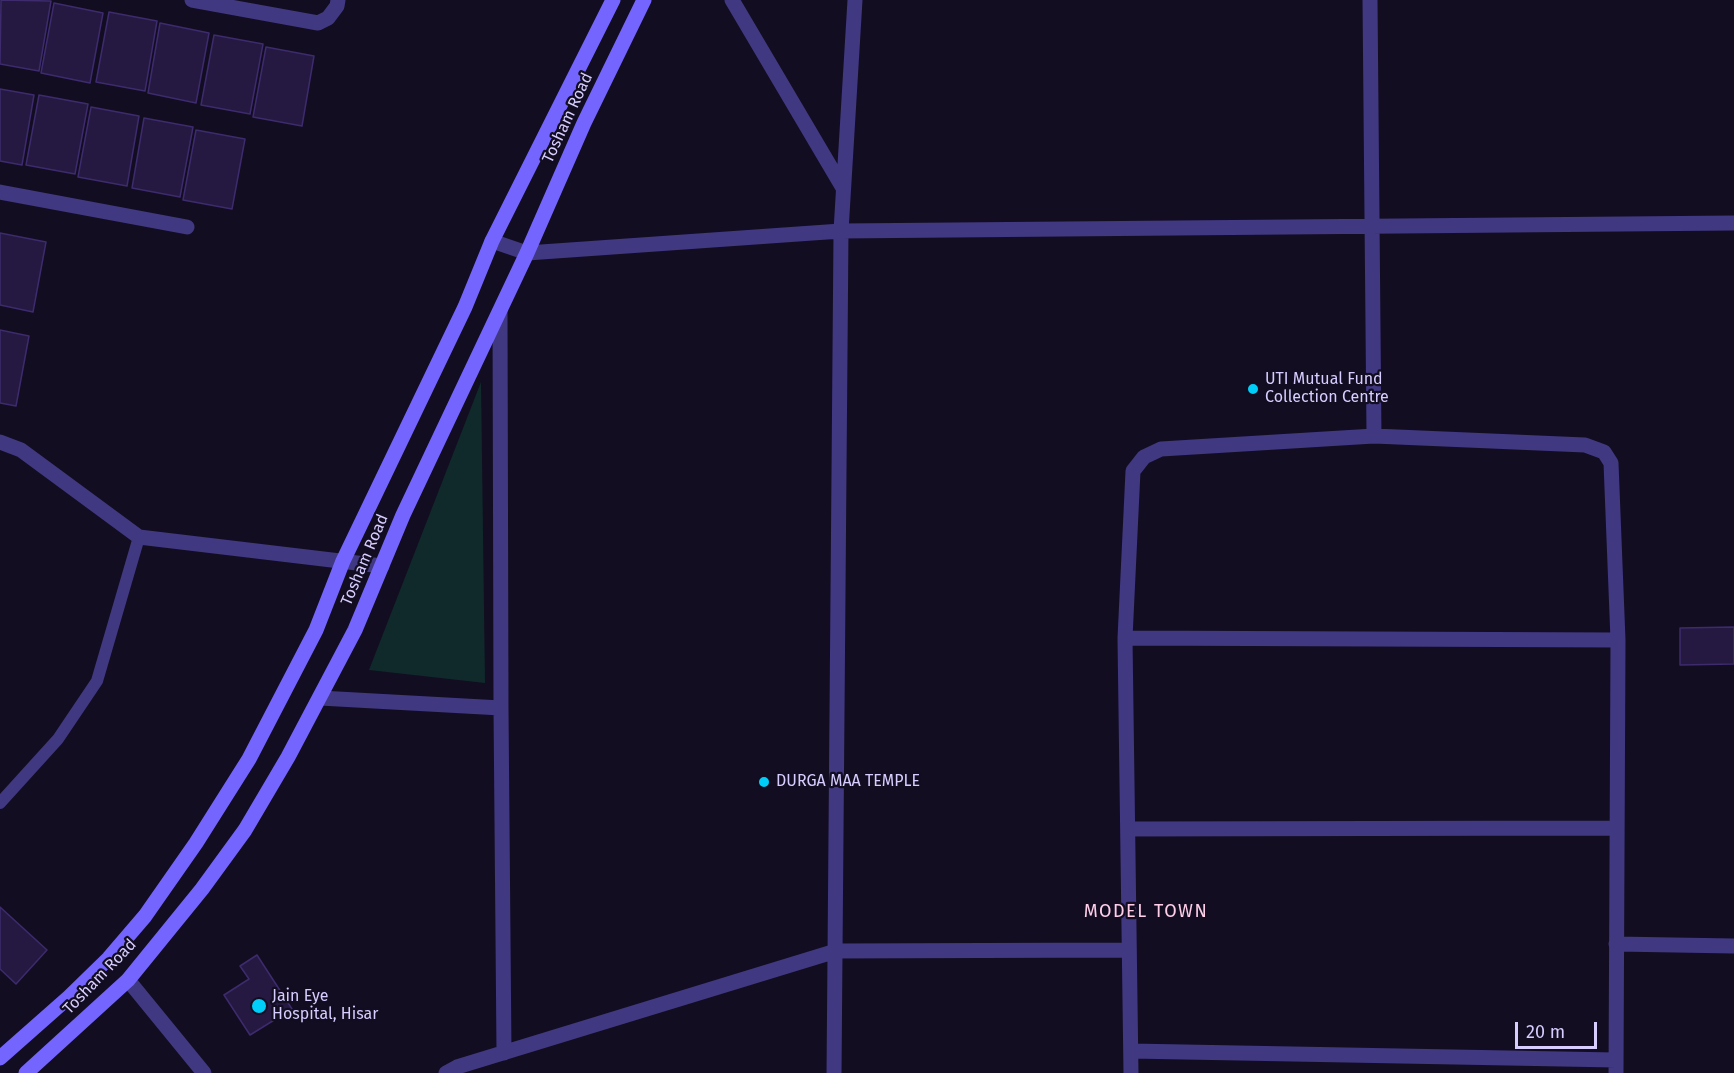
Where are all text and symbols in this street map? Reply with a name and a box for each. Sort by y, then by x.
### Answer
street label: Tosham Road [539,70,597,166]
place label: UTI Mutual Fund Collection Centre [1265,370,1389,408]
marker: UTI Mutual Fund Collection Centre [1246,382,1260,396]
street label: Tosham Road [337,512,393,608]
place label: DURGA MAA TEMPLE [776,772,920,792]
marker: DURGA MAA TEMPLE [757,775,771,789]
district label: MODEL TOWN [1084,901,1208,923]
street label: Tosham Road [59,935,141,1019]
place label: Jain Eye Hospital, Hisar [272,987,378,1025]
marker: Jain Eye Hospital, Hisar [250,997,268,1015]
scale bar [1518,1010,1600,1048]
text: 20 m [1526,1021,1565,1043]

